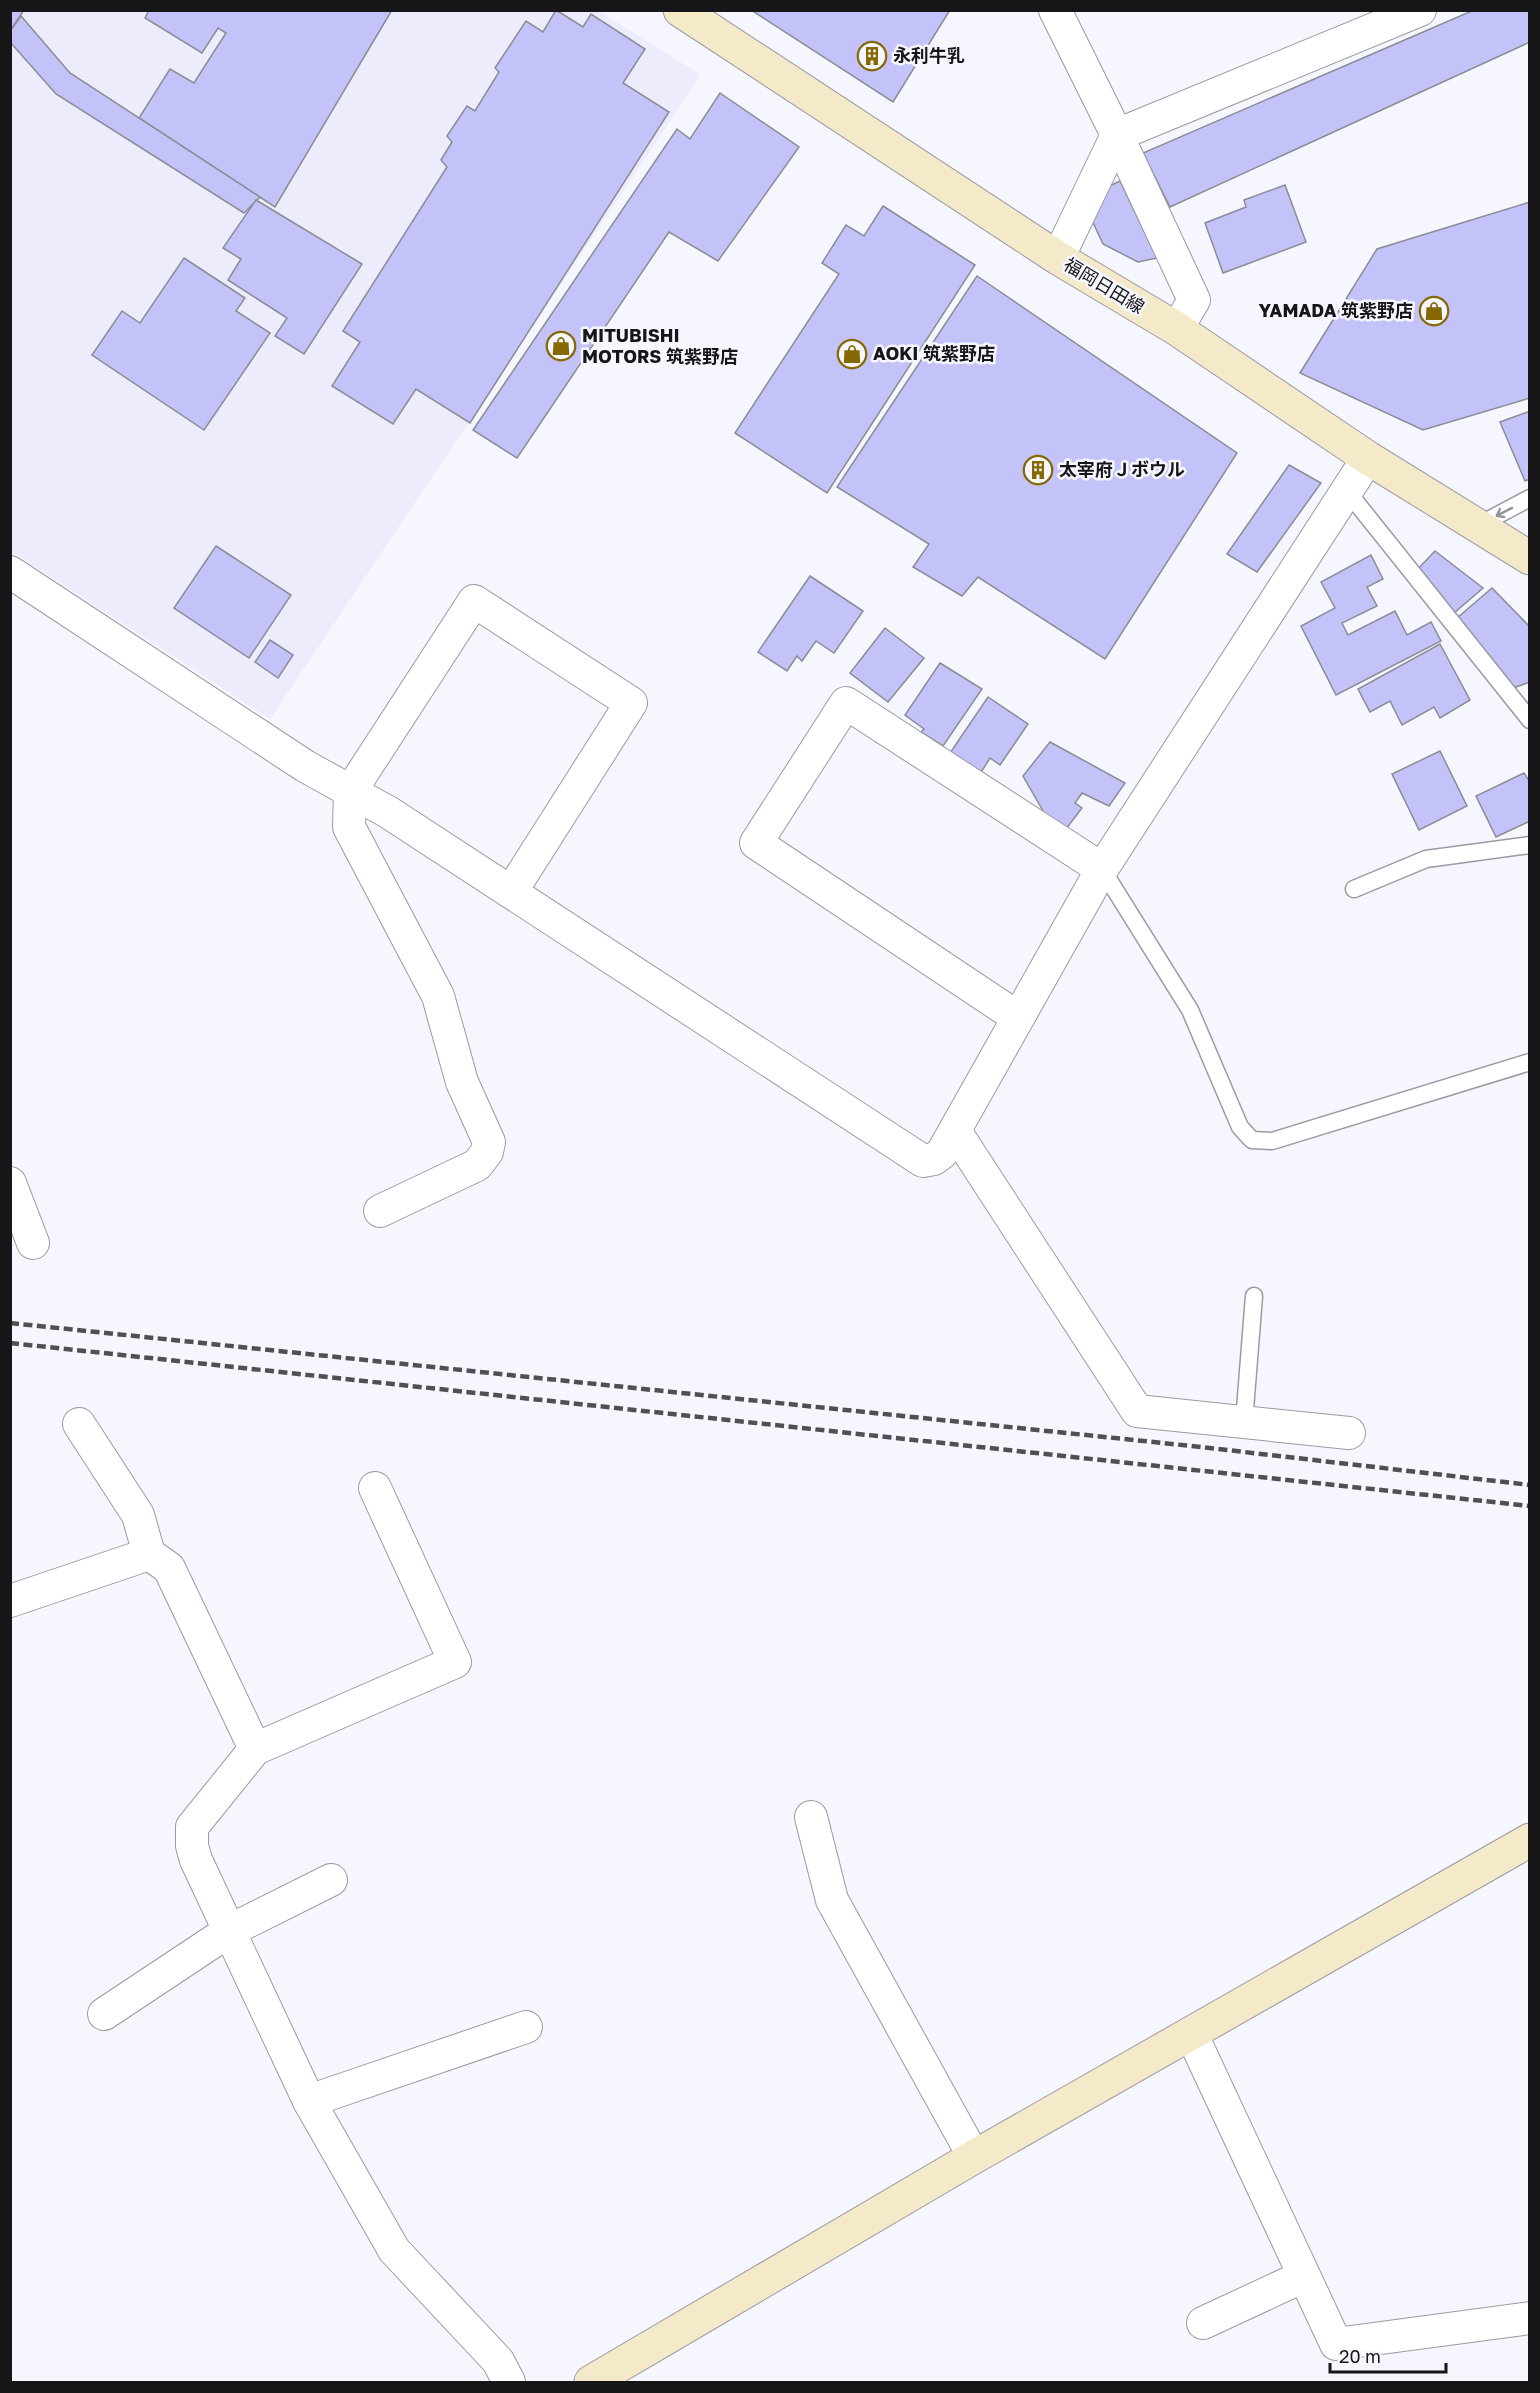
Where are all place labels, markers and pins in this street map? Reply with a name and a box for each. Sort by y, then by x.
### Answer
building icon: 永利牛乳 [856,40,888,72]
place label: 永利牛乳 [893,44,965,66]
shop icon: YAMADA 筑紫野店 [1418,295,1450,327]
place label: YAMADA 筑紫野店 [1259,299,1413,321]
place label: MITUBISHI MOTORS 筑紫野店 [582,324,738,367]
shop icon: MITUBISHI MOTORS 筑紫野店 [545,330,577,362]
shop icon: AOKI 筑紫野店 [836,338,868,370]
place label: AOKI 筑紫野店 [873,342,995,364]
building icon: 太宰府Ｊボウル [1022,454,1054,486]
place label: 太宰府Ｊボウル [1059,458,1185,480]

